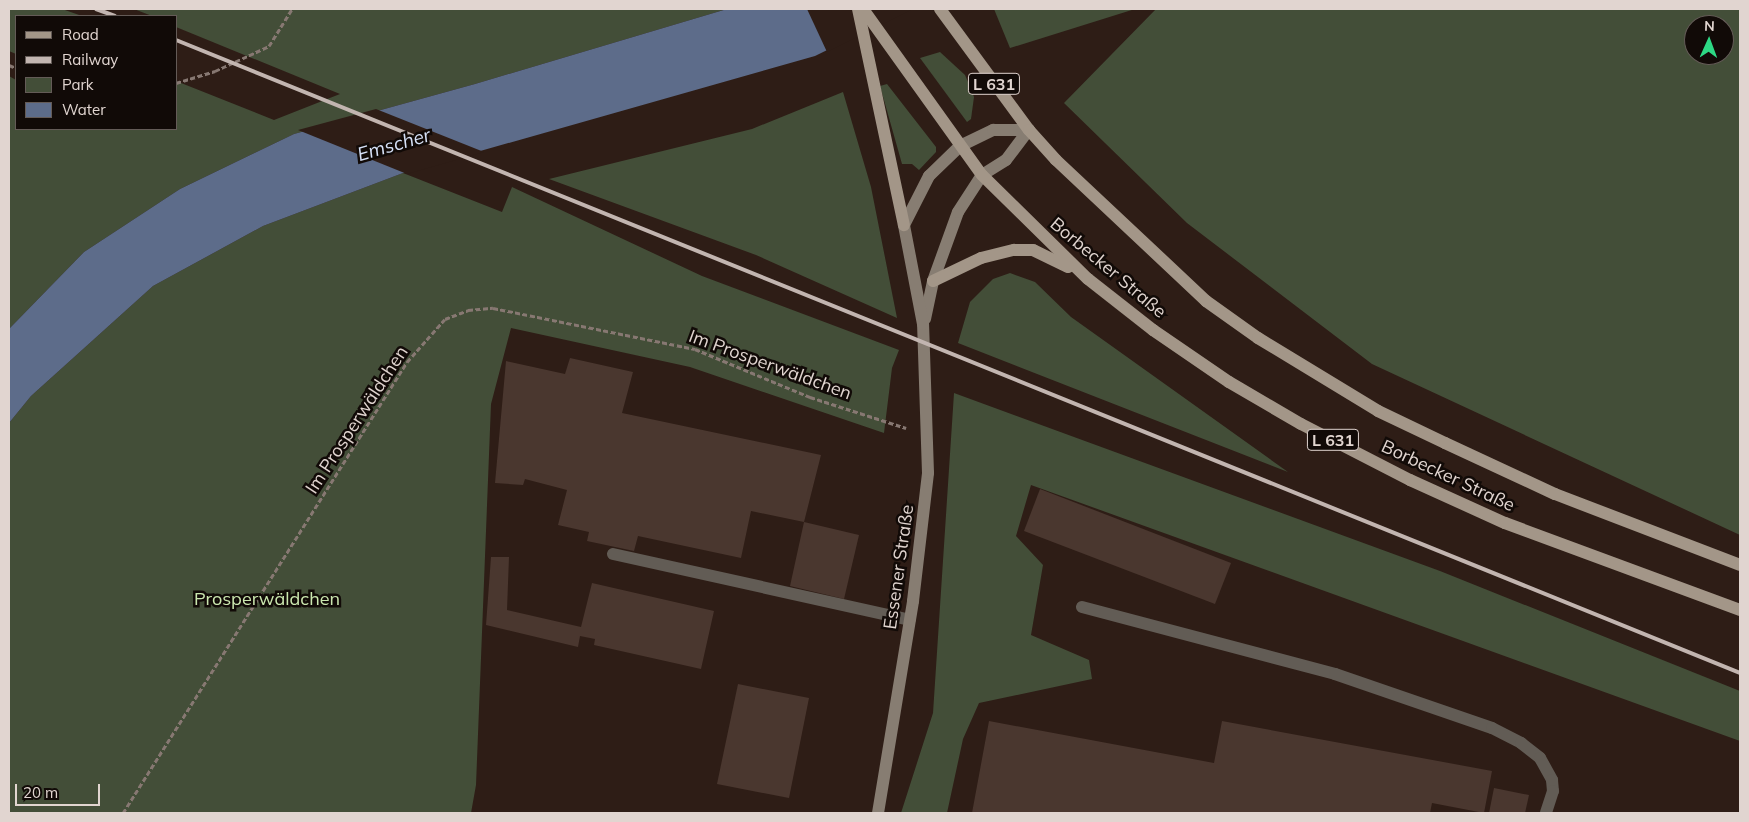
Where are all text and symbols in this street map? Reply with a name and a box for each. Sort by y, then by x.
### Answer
legend [15,15,178,130]
north arrow [1684,15,1734,65]
text: N [1704,17,1715,35]
text: Road [62,25,99,44]
text: Railway [62,50,118,69]
road number: L 631 [968,70,1020,98]
text: Park [62,75,94,94]
text: Water [62,100,106,119]
water label: Emscher [355,124,433,166]
street label: Borbecker Straße [1046,213,1170,323]
street label: Im Prosperwäldchen [686,326,854,404]
street label: Im Prosperwäldchen [301,342,413,498]
road number: L 631 [1307,426,1359,454]
street label: Borbecker Straße [1378,436,1518,516]
street label: Essener Straße [880,503,918,631]
park label: Prosperwäldchen [194,588,340,610]
scale bar [18,774,102,806]
text: 20 m [23,783,58,802]

